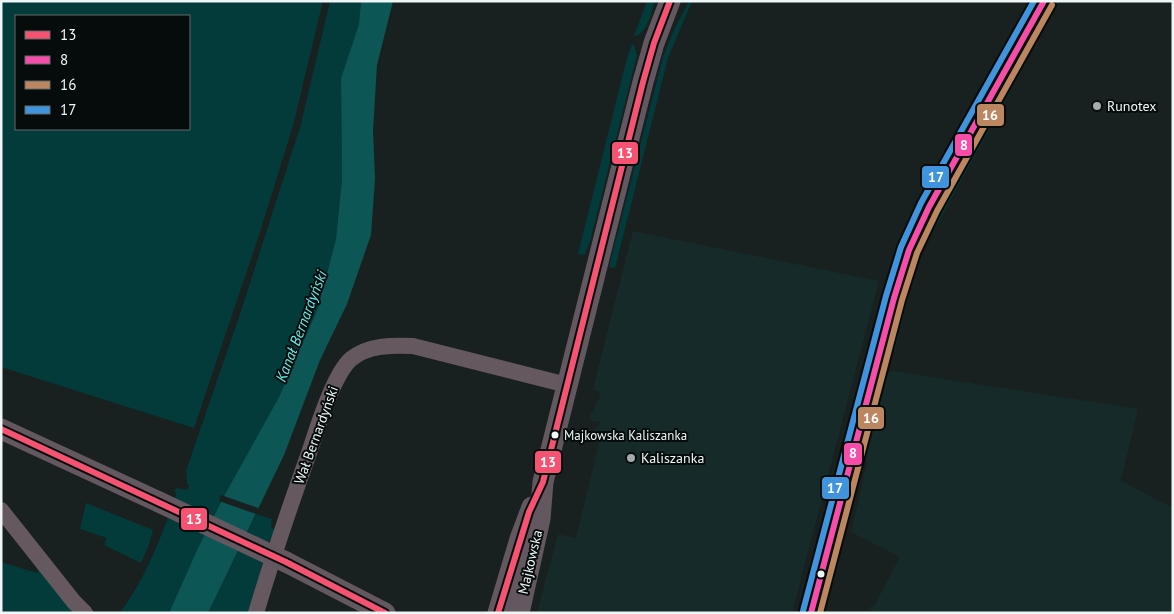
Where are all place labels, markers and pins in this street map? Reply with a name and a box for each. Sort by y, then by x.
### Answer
place label: Runotex [1107,97,1157,115]
marker: Runotex [1091,100,1103,112]
place label: Majkowska Kaliszanka [564,427,687,444]
marker: Majkowska Kaliszanka [550,430,560,440]
place label: Kaliszanka [641,449,704,467]
marker: Kaliszanka [625,452,637,464]
unlabelled marker [816,569,826,579]

